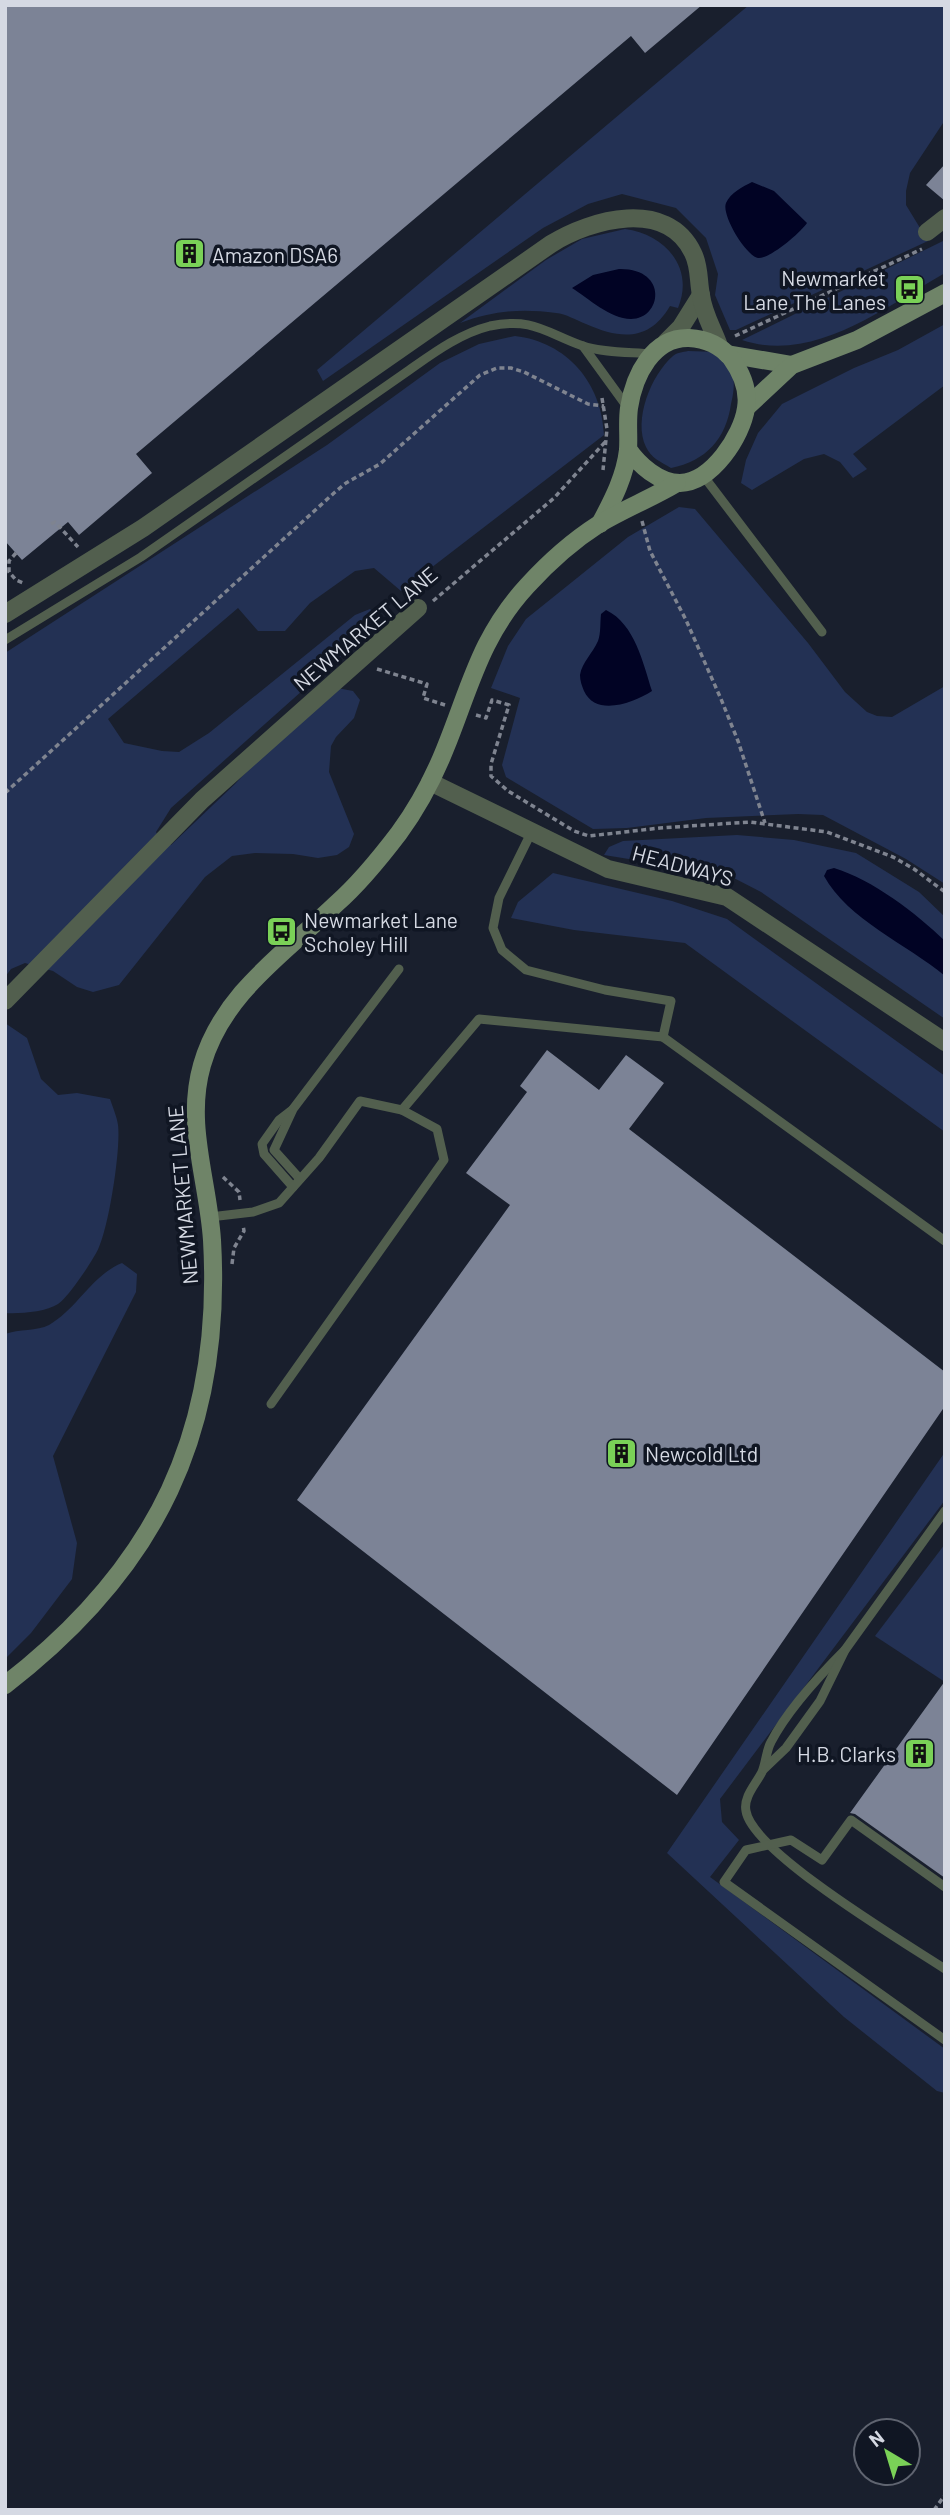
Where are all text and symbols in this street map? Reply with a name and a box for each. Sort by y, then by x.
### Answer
building icon: Amazon DSA6 [172,237,206,271]
place label: Amazon DSA6 [212,242,338,267]
place label: Newmarket Lane The Lanes [743,265,886,314]
bus stop icon: Newmarket Lane The Lanes [892,272,926,306]
street label: NEWMARKET LANE [288,561,442,695]
street label: HEADWAYS [630,840,736,890]
place label: Newmarket Lane Scholey Hill [304,907,458,956]
bus stop icon: Newmarket Lane Scholey Hill [264,914,298,948]
street label: NEWMARKET LANE [162,1104,202,1286]
building icon: Newcold Ltd [605,1436,639,1470]
place label: Newcold Ltd [645,1441,758,1466]
building icon: H.B. Clarks [902,1736,936,1770]
place label: H.B. Clarks [797,1741,896,1766]
north arrow [852,2417,922,2487]
text: N [864,2425,888,2451]

